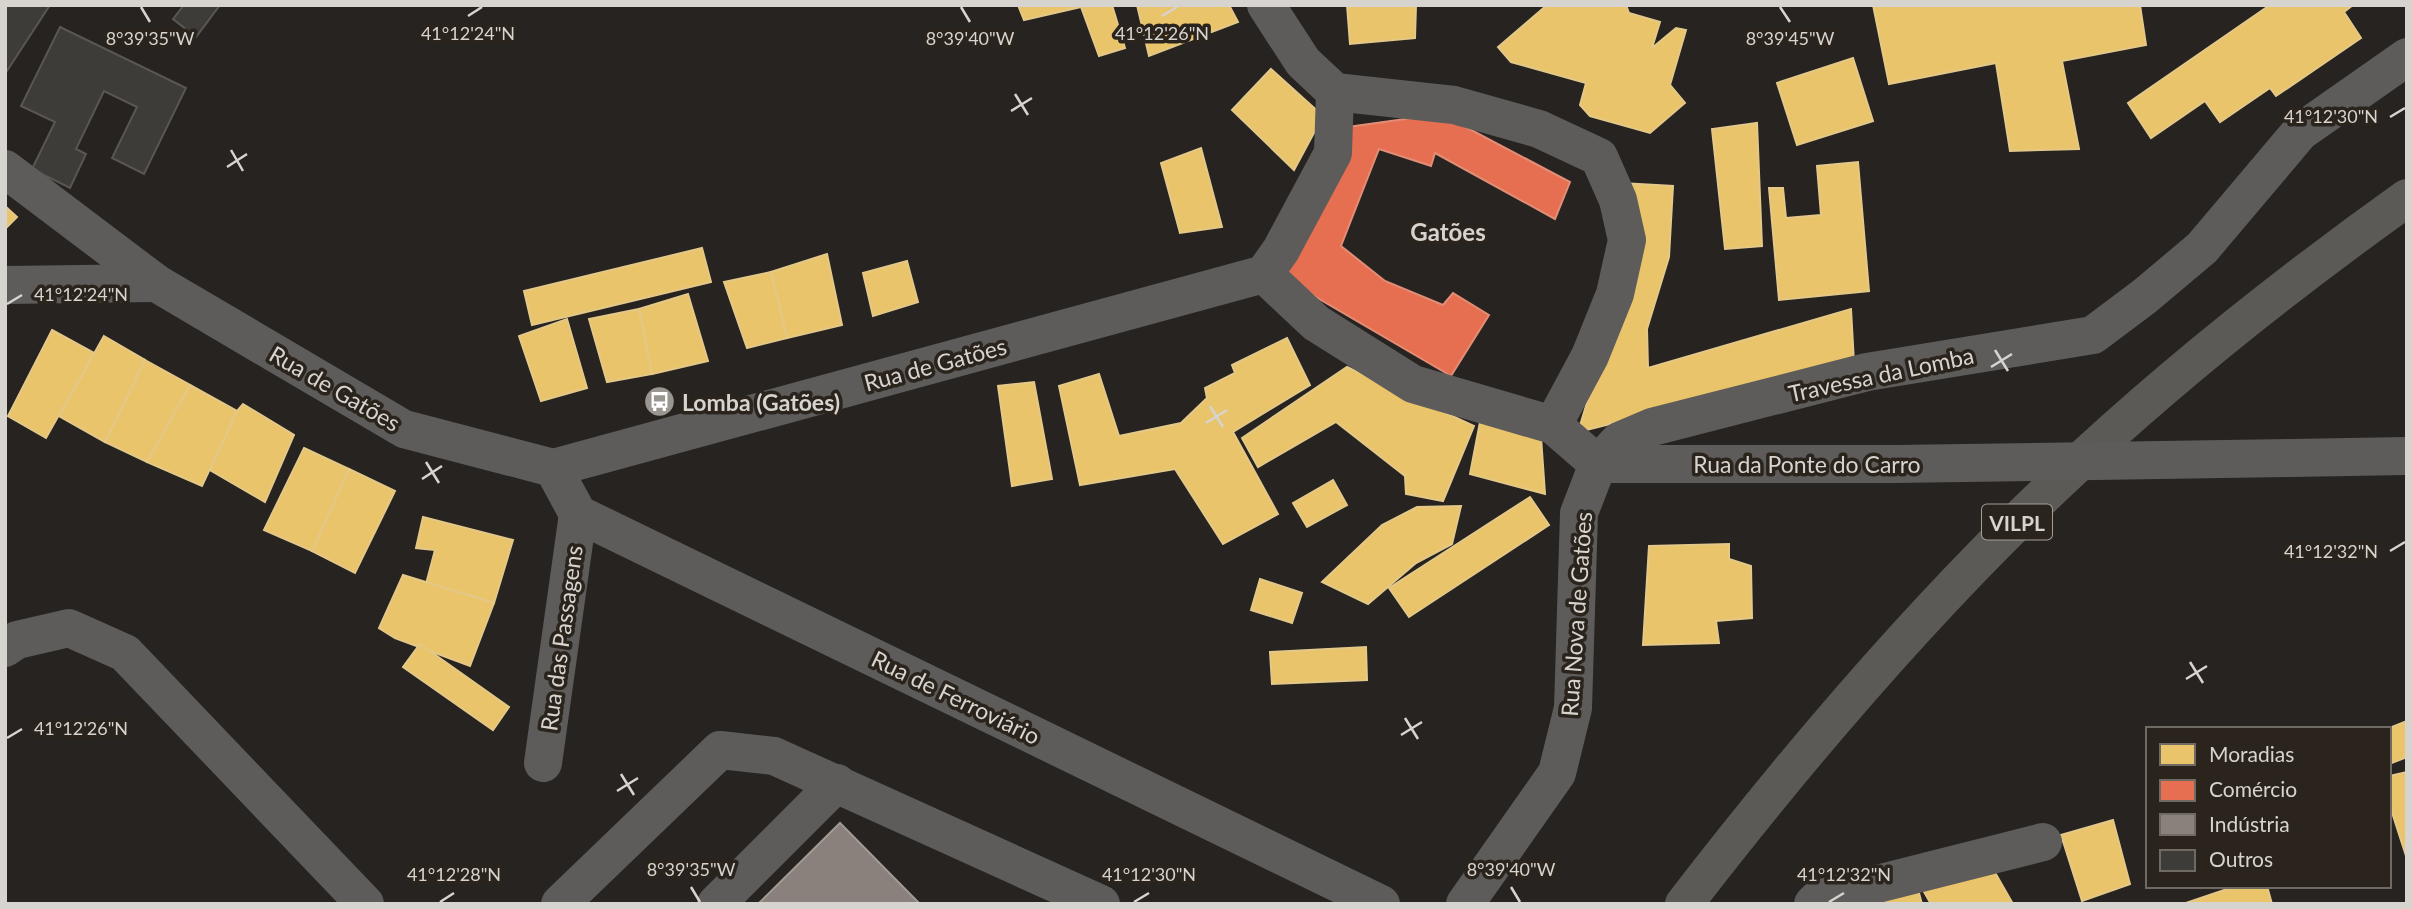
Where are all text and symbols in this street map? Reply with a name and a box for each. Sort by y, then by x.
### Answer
text: 41°12'24"N [421,22,515,44]
text: 41°12'26"N [1115,22,1209,44]
text: 8°39'35"W [106,27,195,49]
text: 8°39'40"W [926,27,1015,49]
text: 8°39'45"W [1746,27,1835,49]
text: 41°12'30"N [2284,105,2378,127]
district label: Gatões [1410,217,1486,246]
text: 41°12'24"N [34,283,128,305]
street label: Rua de Gatões [861,332,1009,396]
street label: Rua de Gatões [265,339,405,437]
street label: Travessa da Lomba [1786,341,1976,407]
bus stop icon: Lomba (Gatões) [642,385,676,419]
place label: Lomba (Gatões) [682,388,840,416]
street label: Rua da Ponte do Carro [1693,450,1921,478]
road number: VILPL [1982,504,2052,540]
street label: Rua Nova de Gatões [1555,511,1597,717]
text: 41°12'32"N [2284,540,2378,562]
street label: Rua das Passagens [534,543,588,733]
street label: Rua de Ferroviário [867,644,1045,750]
text: 41°12'26"N [34,717,128,739]
legend [2146,727,2391,888]
text: Moradias [2209,741,2294,766]
text: Comércio [2209,776,2297,801]
text: Indústria [2209,811,2290,836]
text: Outros [2209,846,2273,871]
text: 8°39'35"W [647,858,736,880]
text: 8°39'40"W [1467,858,1556,880]
text: 41°12'28"N [407,863,501,885]
text: 41°12'30"N [1102,863,1196,885]
text: 41°12'32"N [1797,863,1891,885]

